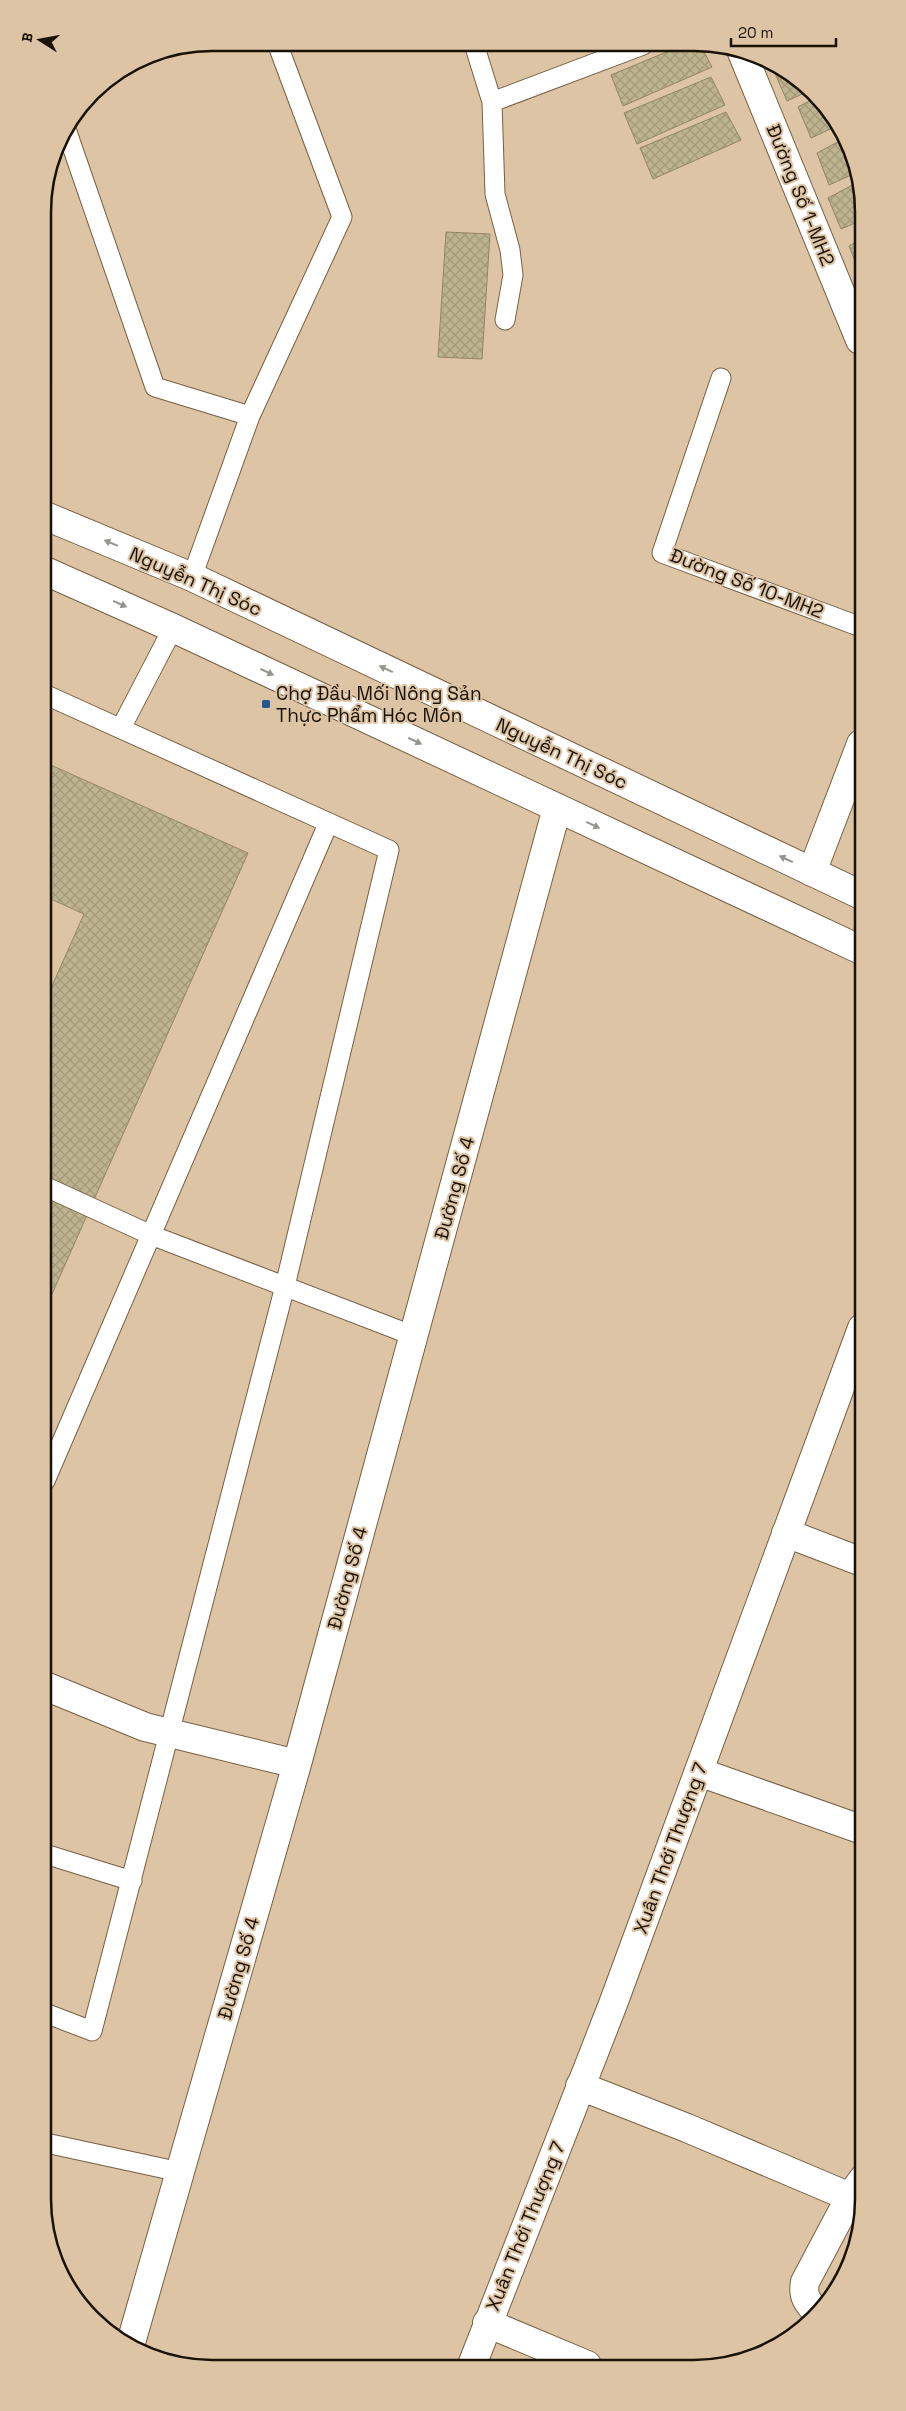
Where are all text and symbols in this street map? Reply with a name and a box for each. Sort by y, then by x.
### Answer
north arrow [15,15,65,65]
scale bar [731,15,836,47]
text: 20 m [738,23,773,42]
text: B [18,31,37,44]
street label: Đường Số 1-MH2 [761,121,840,270]
one-way arrow [103,539,118,547]
street label: Nguyễn Thị Sóc [126,541,266,622]
street label: Đường Số 10-MH2 [666,543,827,624]
one-way arrow [113,601,127,609]
one-way arrow [379,665,393,673]
one-way arrow [260,668,275,677]
place label: Chợ Đầu Mối Nông Sản Thực Phẩm Hóc Môn [276,681,482,728]
marker: Chợ Đầu Mối Nông Sản Thực Phẩm Hóc Môn [260,698,272,710]
street label: Nguyễn Thị Sóc [492,712,632,795]
one-way arrow [407,737,422,746]
one-way arrow [586,822,600,830]
one-way arrow [779,855,793,863]
street label: Đường Số 4 [429,1134,480,1242]
street label: Đường Số 4 [322,1524,373,1632]
street label: Xuân Thới Thượng 7 [628,1759,713,1937]
street label: Đường Số 4 [212,1914,265,2022]
street label: Xuân Thới Thượng 7 [480,2138,571,2315]

